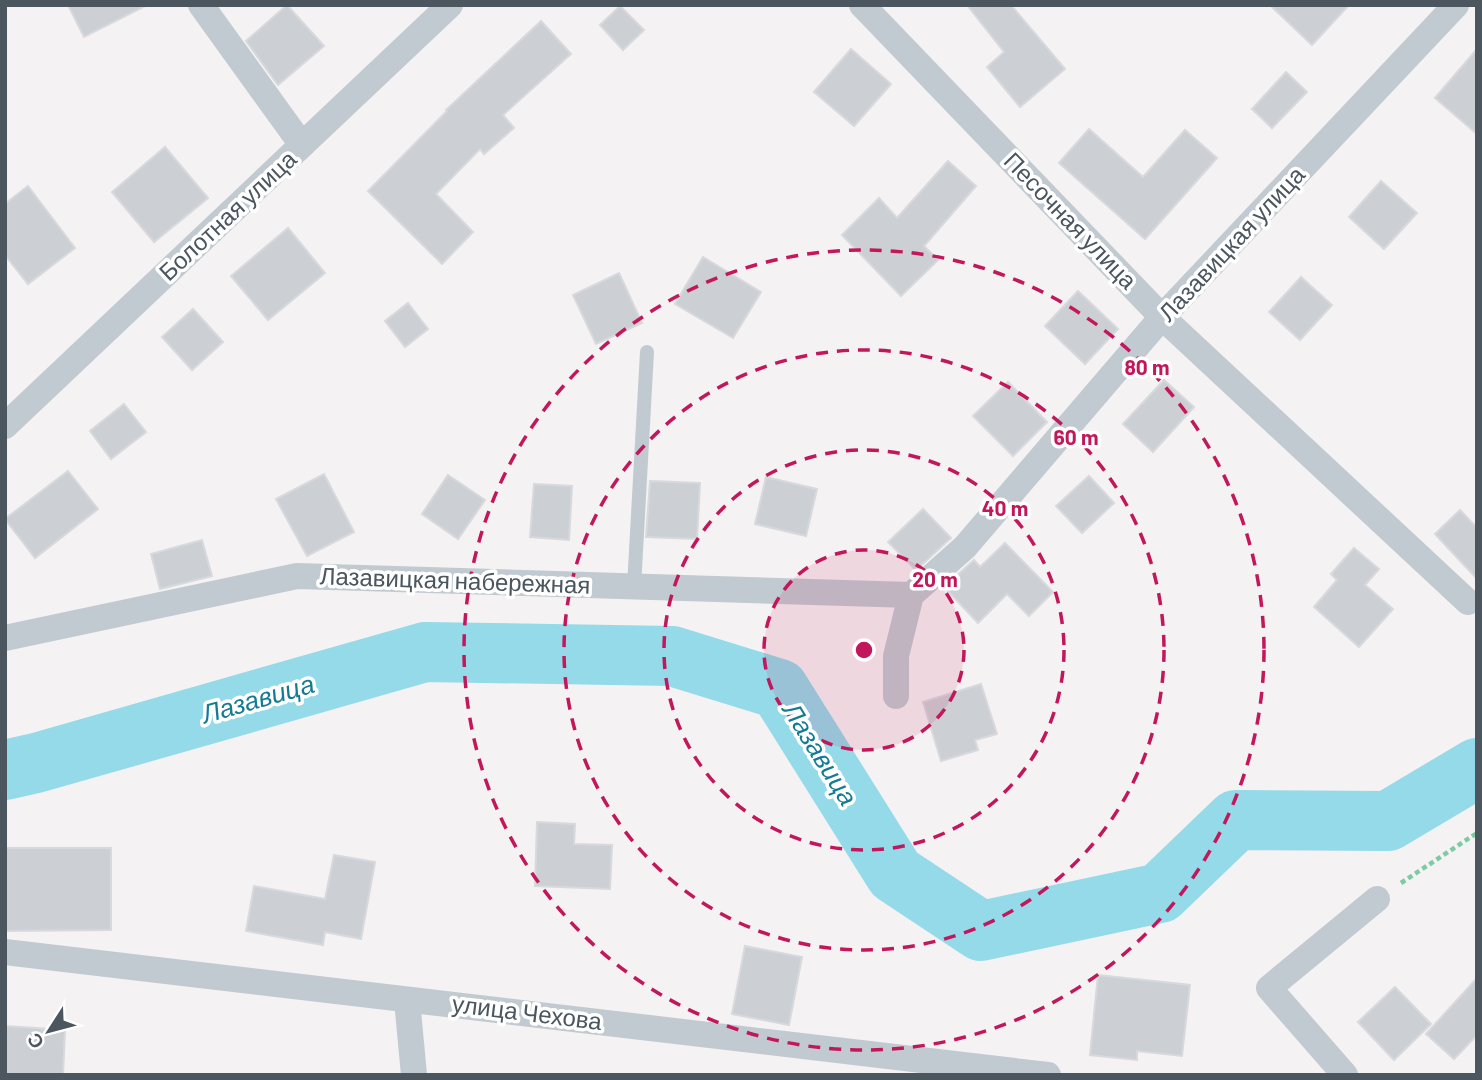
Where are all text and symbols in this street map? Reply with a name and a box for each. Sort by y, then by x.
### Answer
street label: Болотная улица [152,143,302,286]
street label: Песочная улица [999,146,1144,295]
street label: Лазавицкая улица [1152,159,1311,326]
text: 80 m [1124,354,1170,379]
text: 60 m [1054,424,1098,449]
text: 40 m [982,495,1028,520]
street label: Лазавицкая набережная [319,560,591,599]
text: 20 m [912,566,958,591]
centre of rings [852,638,876,662]
water label: Лазавица [196,667,317,729]
water label: Лазавица [776,694,865,810]
street label: улица Чехова [451,988,604,1035]
north arrow [14,996,84,1066]
text: С [21,1029,48,1054]

